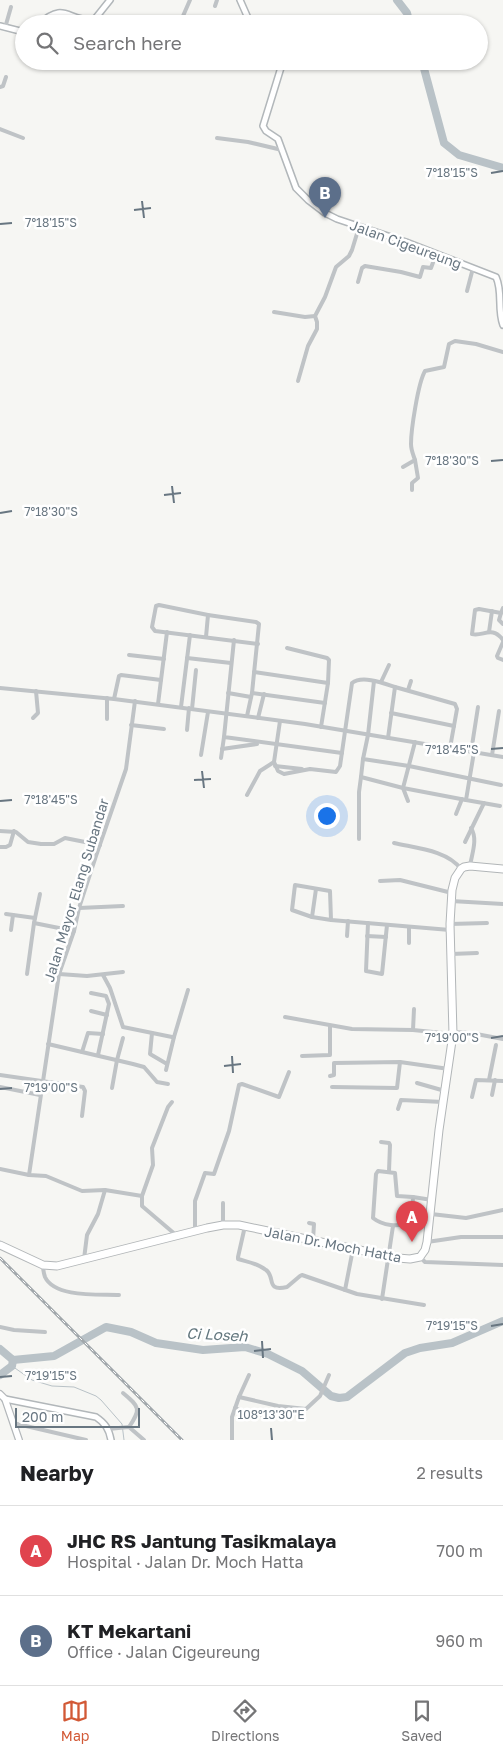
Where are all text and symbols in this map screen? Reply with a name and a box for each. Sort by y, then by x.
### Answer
search box [15,15,488,70]
icon: search [33,29,61,57]
text: Search here [73,31,182,54]
text: 7°18'15"S [426,165,478,180]
pin: B [309,177,341,218]
text: 7°18'15"S [25,215,77,230]
street label: Jalan Cigeureung [348,216,464,272]
text: 7°18'30"S [425,453,479,468]
text: 7°18'30"S [24,504,78,519]
text: 7°18'45"S [425,742,479,757]
text: 7°18'45"S [24,792,78,807]
street label: Jalan Mayor Elang Subandar [40,796,112,984]
your location [314,803,340,829]
text: 7°19'00"S [425,1030,479,1045]
text: 7°19'00"S [24,1080,78,1095]
pin: A [396,1201,428,1242]
street label: Jalan Dr. Moch Hatta [263,1222,403,1266]
text: 7°19'15"S [426,1318,478,1333]
water label: Ci Loseh [186,1323,249,1345]
text: 7°19'15"S [25,1368,77,1383]
scale bar [15,1405,140,1428]
text: 108°13'30"E [237,1407,305,1422]
text: 200 m [22,1408,63,1425]
text: Nearby [20,1460,94,1486]
text: 2 results [417,1463,483,1483]
text: JHC RS Jantung Tasikmalaya [67,1529,336,1552]
text: A [30,1541,42,1561]
text: 700 m [437,1541,483,1561]
text: Hospital · Jalan Dr. Moch Hatta [67,1552,304,1572]
text: KT Mekartani [67,1619,191,1642]
text: B [30,1631,42,1651]
text: 960 m [436,1631,483,1651]
text: Office · Jalan Cigeureung [67,1642,260,1662]
tab: Map [61,1697,89,1744]
tab: Directions [211,1697,280,1744]
tab: Saved [401,1697,442,1744]

